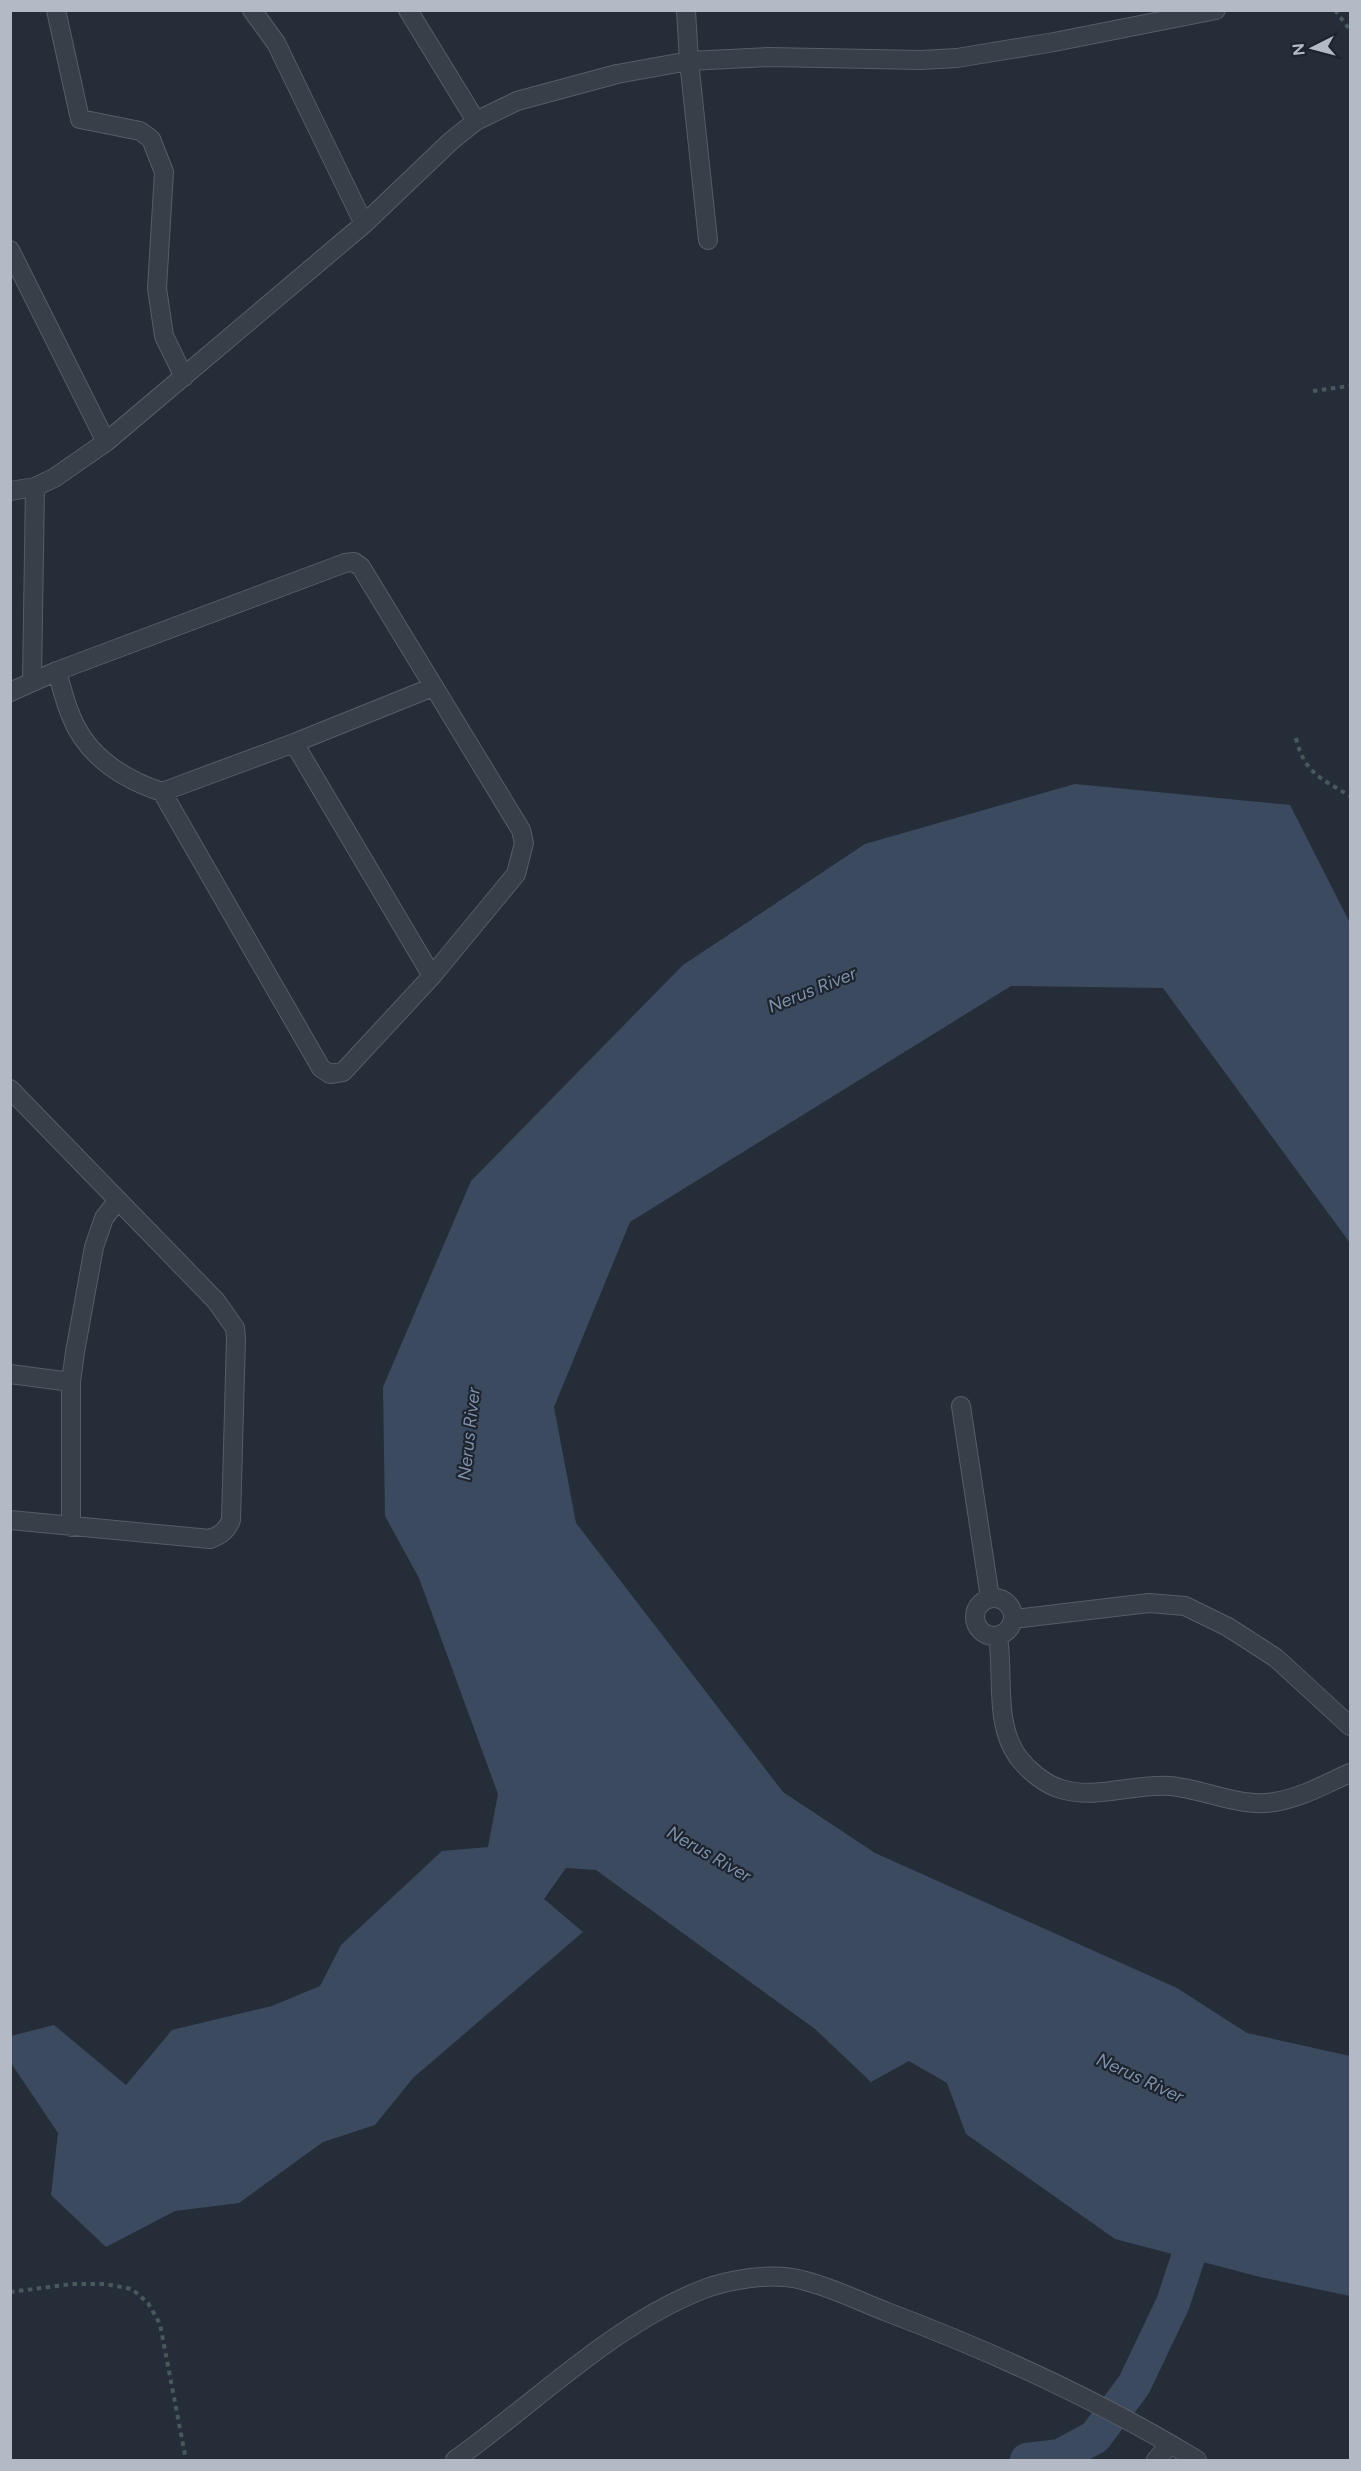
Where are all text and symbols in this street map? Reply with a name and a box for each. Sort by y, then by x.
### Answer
north arrow [1283,18,1343,78]
text: N [1288,42,1309,57]
water label: Nerus River [765,962,860,1018]
water label: Nerus River [453,1386,485,1482]
water label: Nerus River [663,1821,756,1887]
water label: Nerus River [1093,2048,1188,2108]

